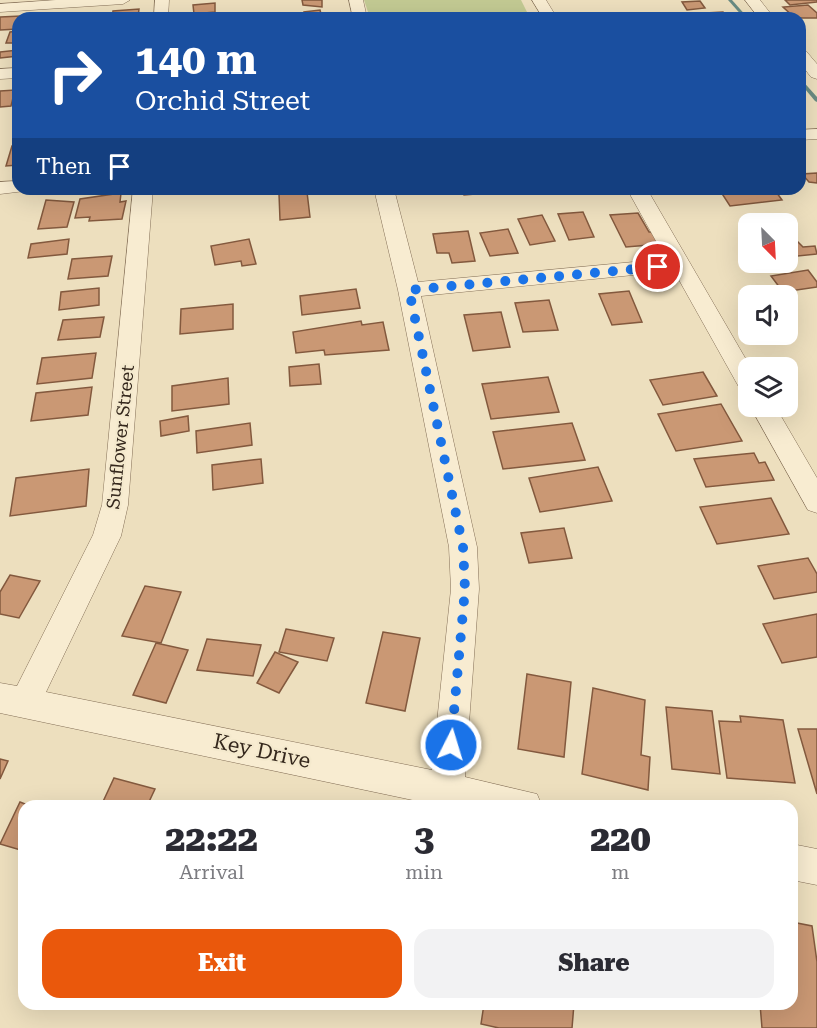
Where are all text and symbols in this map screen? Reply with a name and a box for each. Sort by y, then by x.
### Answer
text: 140 m [135,35,257,84]
icon: right [36,36,114,114]
text: Orchid Street [135,85,310,117]
icon: arrive [103,150,136,183]
text: Then [36,154,91,179]
north arrow [738,213,798,273]
map controls [738,213,798,417]
pin [632,241,683,292]
icon: arrive [641,250,674,283]
button: sound [738,285,798,345]
button: layers [738,357,798,417]
street label: Sunflower Street [102,364,138,510]
position arrow [419,713,483,777]
street label: Key Drive [211,729,313,773]
text: 22:22 [165,818,258,860]
text: 3 [414,818,434,860]
text: 220 [590,818,651,860]
text: Arrival [179,860,244,884]
text: min [405,860,443,884]
text: m [611,860,630,884]
button: Exit [42,929,402,998]
button: Share [414,929,774,998]

